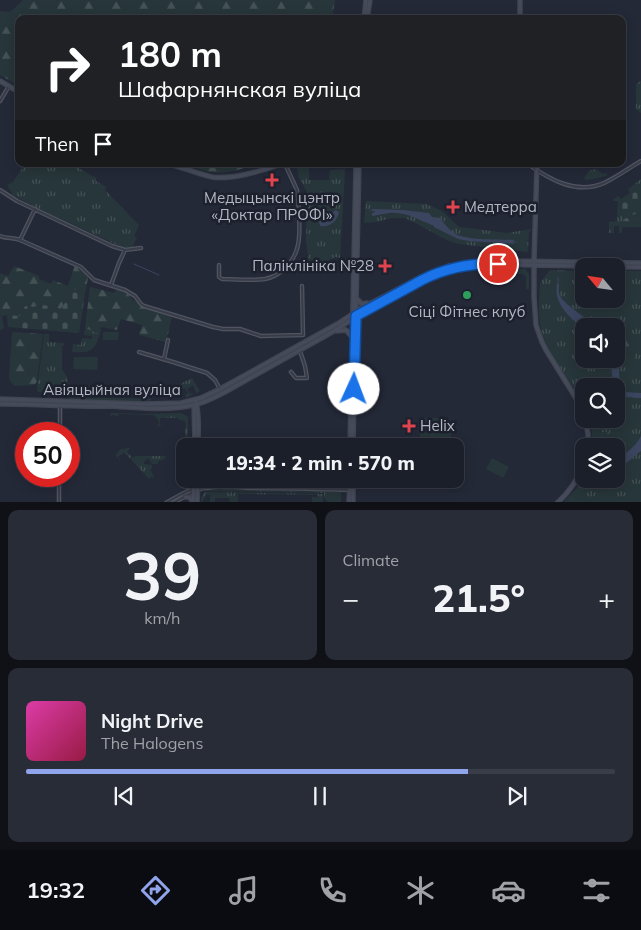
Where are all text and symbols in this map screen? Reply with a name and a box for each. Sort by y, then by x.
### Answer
text: 180 m [118,32,222,76]
icon: right [35,35,100,100]
text: Шафарнянская вуліца [118,75,361,103]
icon: arrive [89,130,117,158]
text: Then [35,132,79,156]
marker: Медыцынскі цэнтр «Доктар ПРОФІ» [265,173,279,187]
place label: Медыцынскі цэнтр «Доктар ПРОФІ» [204,188,340,224]
place label: Медтерра [464,197,537,216]
marker: Медтерра [446,200,460,214]
pin [477,243,519,285]
icon: arrive [484,250,512,278]
place label: Паліклініка №28 [252,256,374,275]
north arrow [575,258,625,308]
map controls [575,258,625,488]
marker: Паліклініка №28 [378,259,392,273]
marker: Сіці Фітнес клуб [461,289,473,301]
place label: Сіці Фітнес клуб [409,302,525,321]
button: sound [575,318,625,368]
position arrow [327,362,379,414]
button: search [575,378,625,428]
street label: Авіяцыйная вуліца [43,380,181,399]
place label: Helix [420,416,455,435]
marker: Helix [402,419,416,433]
speed limit sign: 50 [15,422,80,487]
button: layers [575,438,625,488]
text: 19:34 · 2 min · 570 m [225,451,415,475]
text: 39 [123,535,201,616]
text: Climate [343,550,399,570]
text: 21.5° [432,574,525,622]
text: − [343,581,359,616]
text: + [598,581,615,616]
text: km/h [144,608,180,628]
text: Night Drive [101,709,203,733]
text: The Halogens [101,733,203,753]
icon: previous [110,782,138,810]
icon: pause [306,782,334,810]
icon: next [503,782,531,810]
icon: directions [138,873,173,908]
icon: music [226,873,261,908]
icon: phone [315,873,350,908]
icon: climate [403,873,438,908]
icon: car [491,873,526,908]
icon: filters [579,873,614,908]
text: 19:32 [27,876,85,904]

